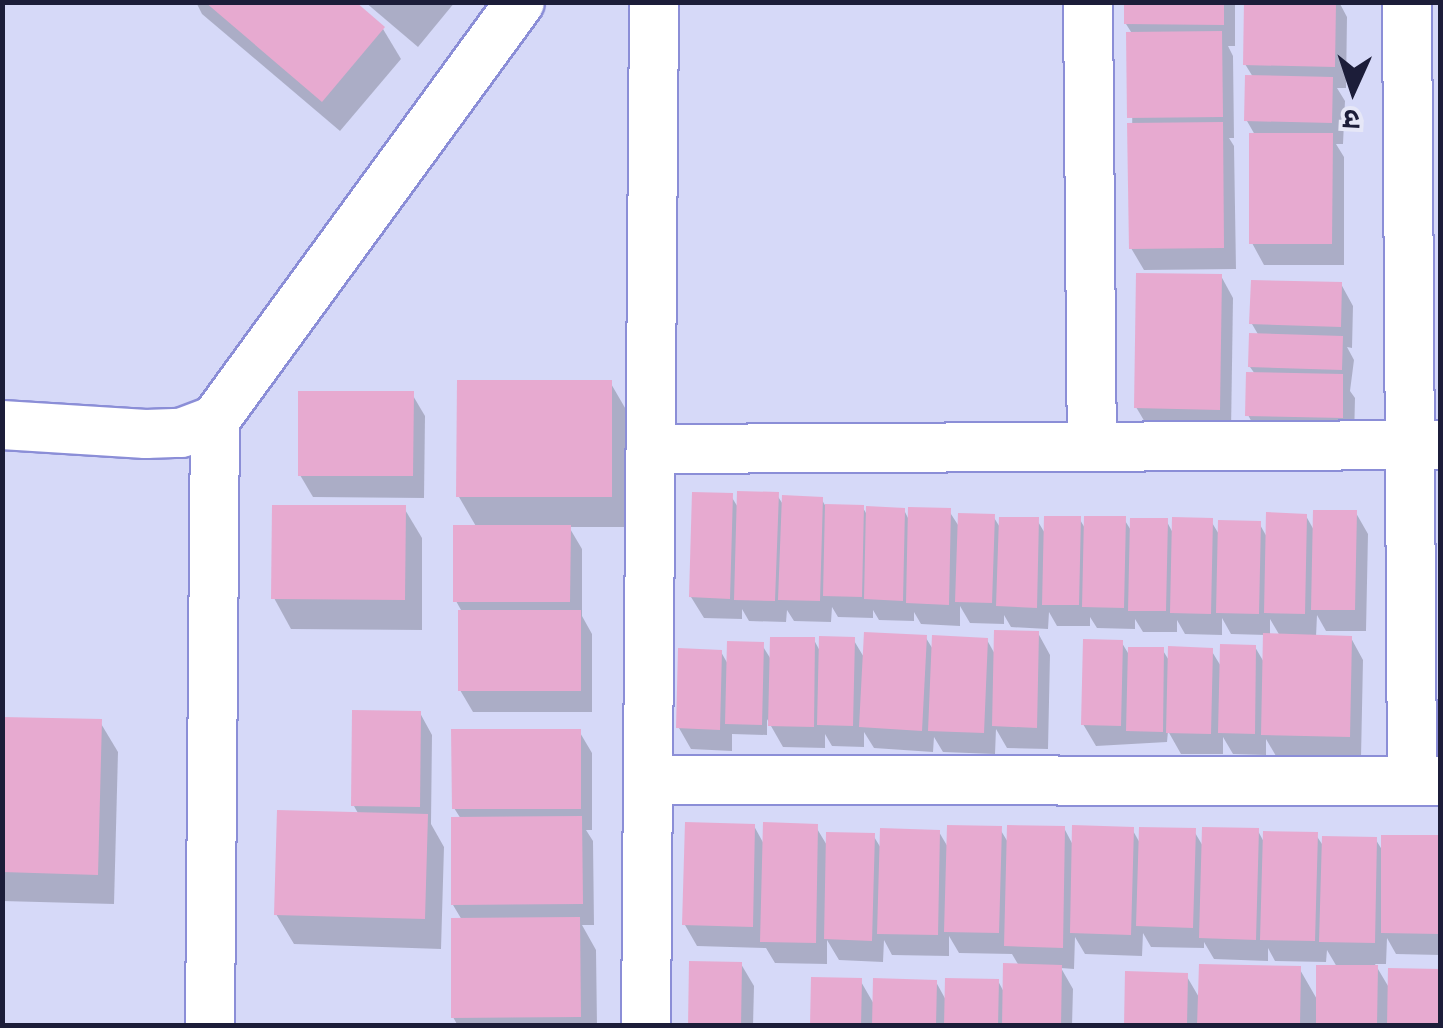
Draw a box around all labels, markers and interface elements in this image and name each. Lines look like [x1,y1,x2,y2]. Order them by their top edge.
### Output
north arrow [1303,40,1403,140]
text: उ [1342,102,1361,138]

